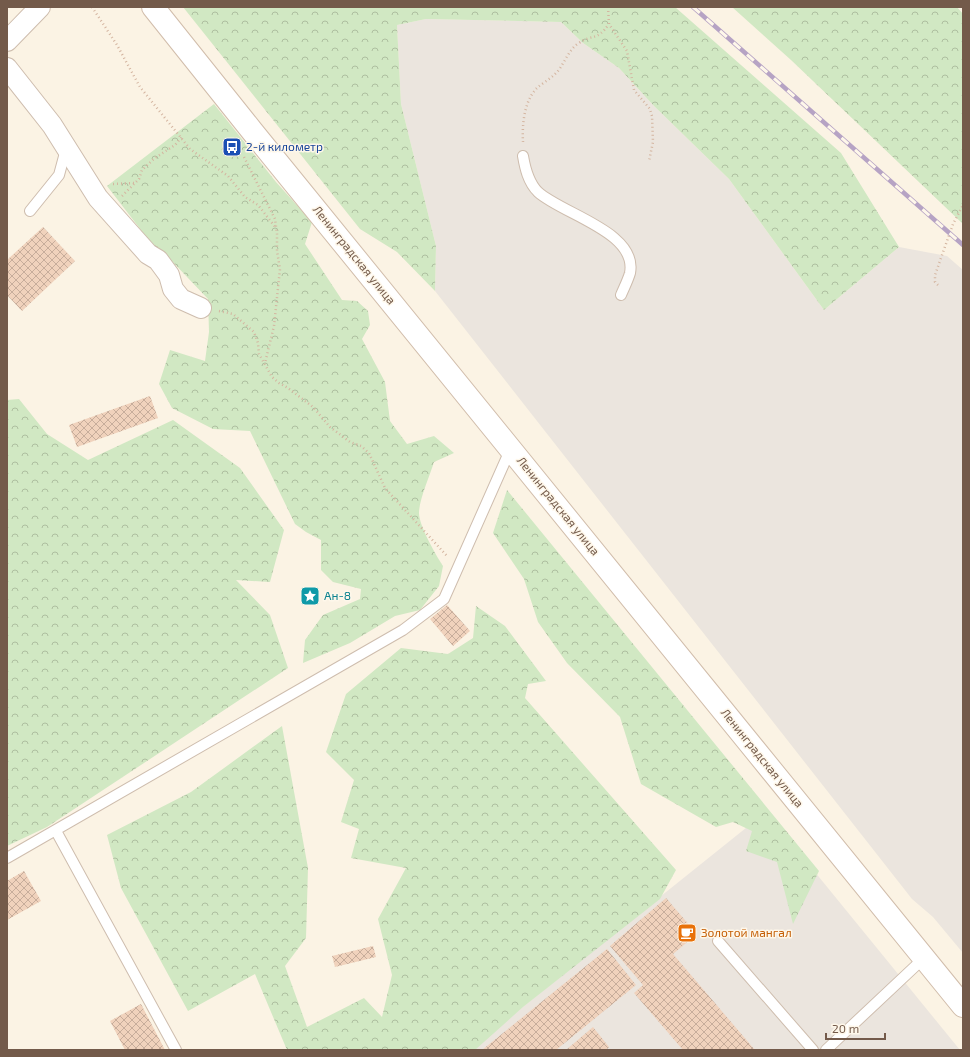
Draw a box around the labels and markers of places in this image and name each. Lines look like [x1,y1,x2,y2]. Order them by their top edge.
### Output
bus stop icon: 2-й километр [221,136,243,158]
place label: 2-й километр [246,139,323,153]
place icon: Ан-8 [299,585,321,607]
place label: Ан-8 [324,588,351,602]
cafe icon: Золотой мангал [676,922,698,944]
place label: Золотой мангал [701,925,792,939]

